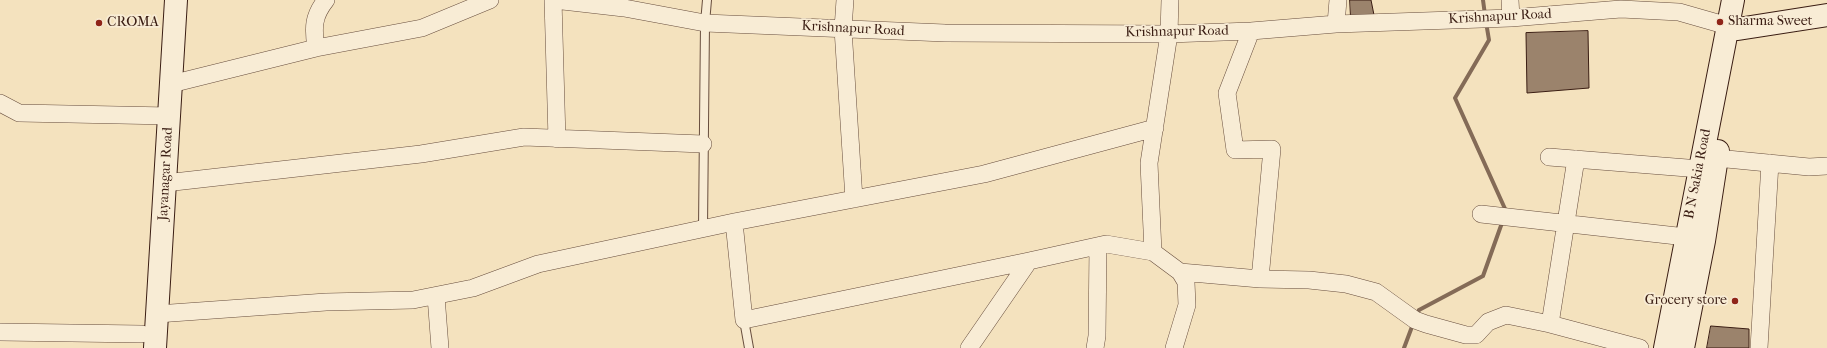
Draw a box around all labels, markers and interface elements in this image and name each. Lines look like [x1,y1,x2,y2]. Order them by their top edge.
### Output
street label: Krishnapur Road [1448,6,1552,28]
place label: Sharma Sweet [1728,14,1813,30]
place label: CROMA [107,15,159,31]
marker: Sharma Sweet [1715,17,1725,27]
marker: CROMA [94,18,104,28]
street label: Krishnapur Road [801,18,905,40]
street label: Krishnapur Road [1125,23,1229,41]
street label: Jayanagar Road [155,127,177,221]
street label: B N Sakia Road [1681,128,1715,220]
place label: Grocery store [1645,293,1727,309]
marker: Grocery store [1730,296,1740,306]

